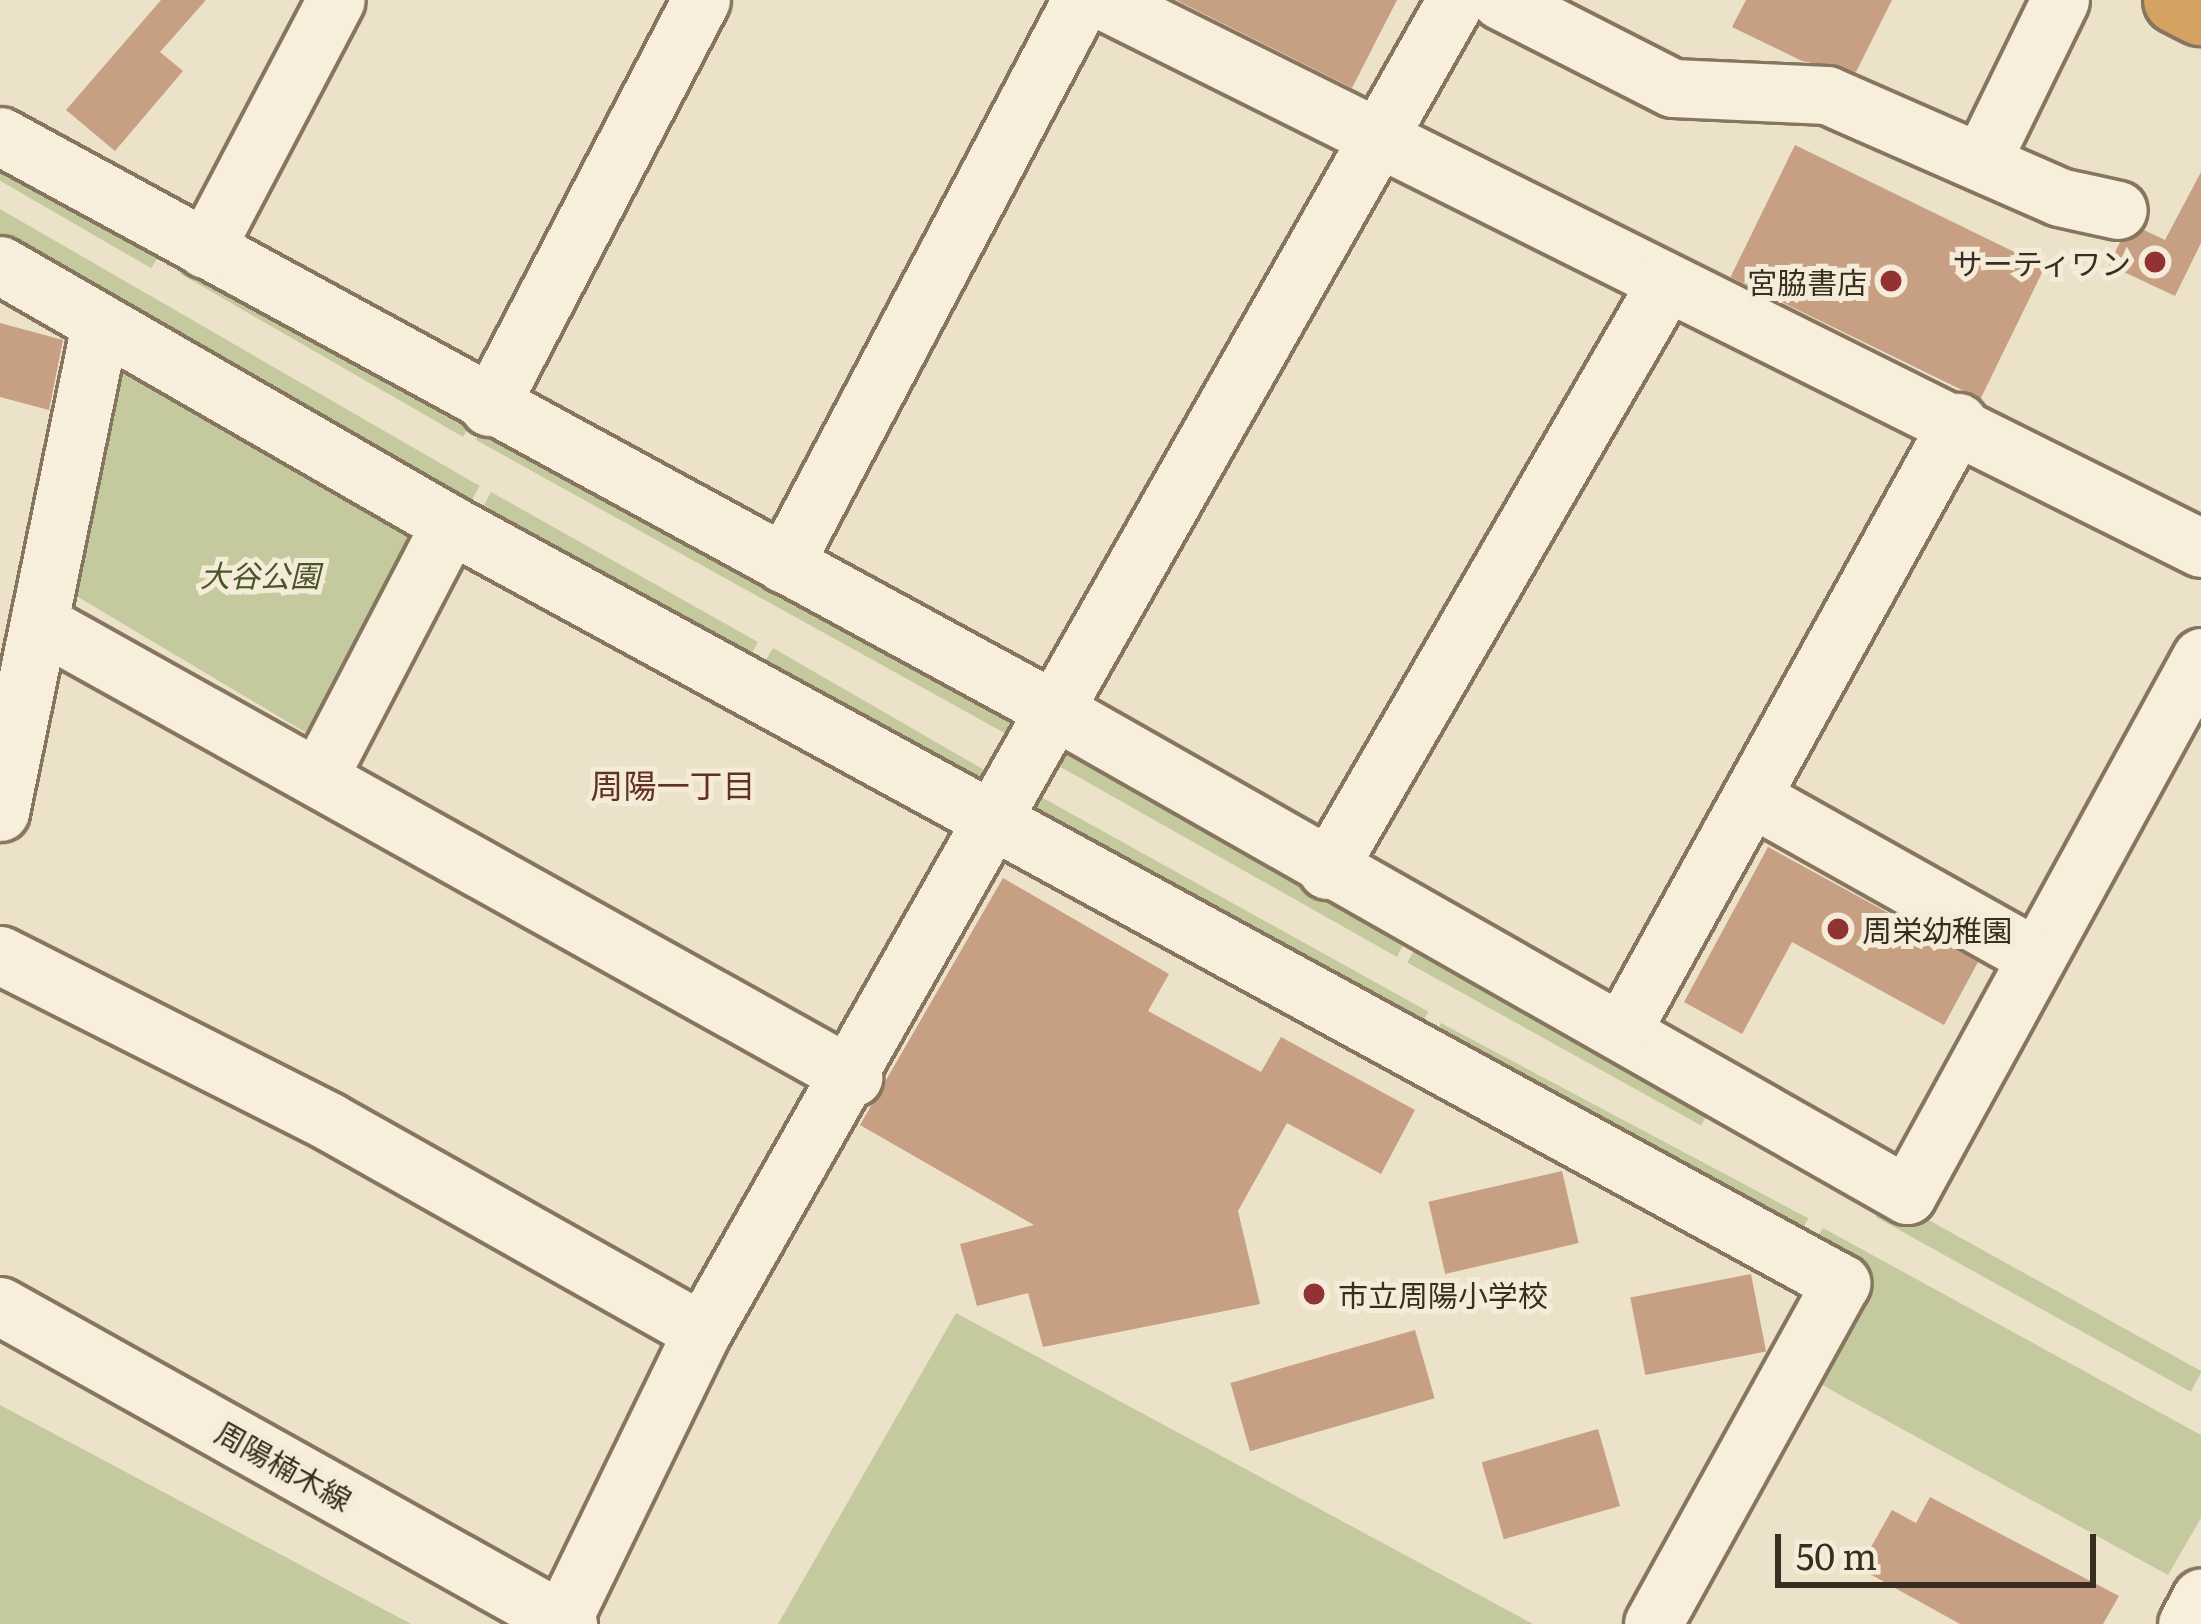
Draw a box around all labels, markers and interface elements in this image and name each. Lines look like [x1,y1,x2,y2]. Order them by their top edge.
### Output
place label: サーティワン [1951,244,2131,280]
marker: サーティワン [2142,249,2168,275]
place label: 宮脇書店 [1747,263,1867,299]
marker: 宮脇書店 [1878,268,1904,294]
park label: 大谷公園 [200,556,320,592]
district label: 周陽一丁目 [591,764,755,804]
place label: 周栄幼稚園 [1862,911,2012,947]
marker: 周栄幼稚園 [1825,916,1851,942]
place label: 市立周陽小学校 [1338,1276,1548,1312]
marker: 市立周陽小学校 [1301,1281,1327,1307]
street label: 周陽楠木線 [210,1413,358,1517]
scale bar [1781,1510,2102,1584]
text: 50 m [1796,1528,1877,1581]

